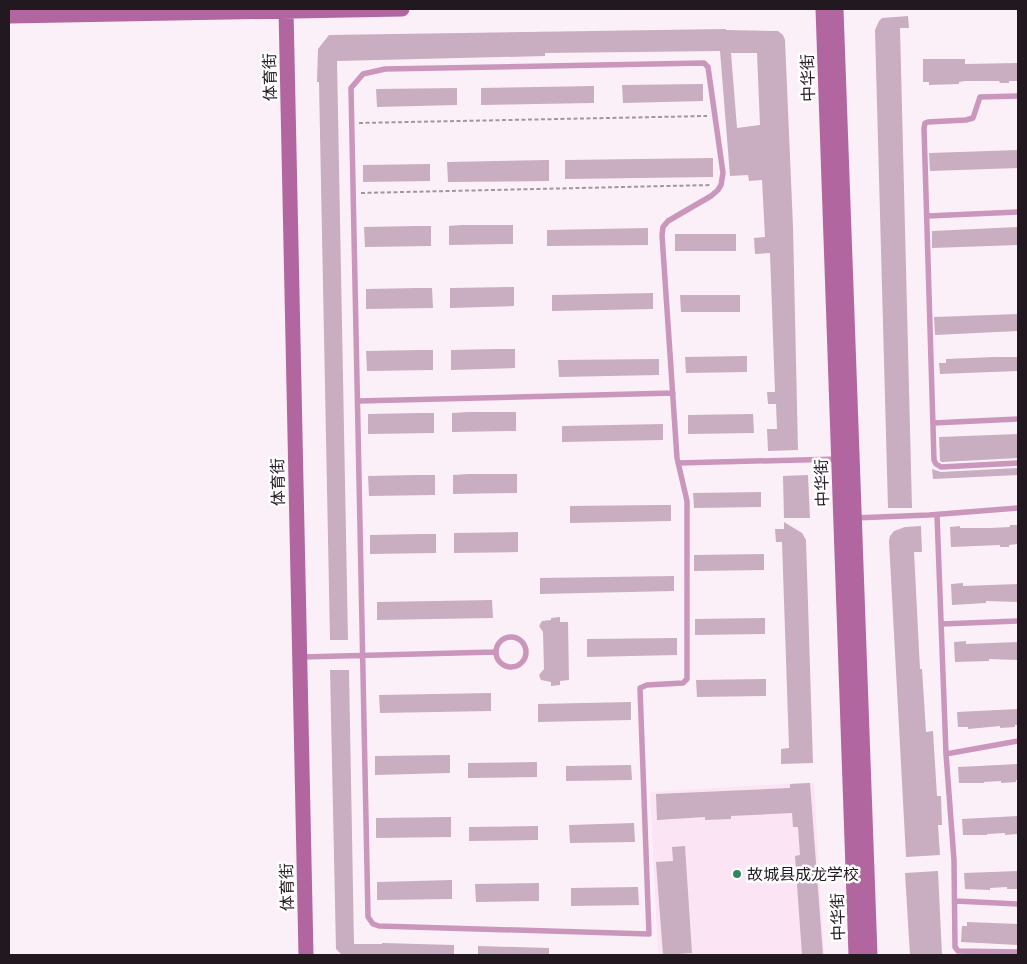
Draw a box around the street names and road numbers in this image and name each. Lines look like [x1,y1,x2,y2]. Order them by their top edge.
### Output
street label: 体育街 [260,53,280,101]
street label: 中华街 [798,54,818,102]
street label: 体育街 [268,458,288,506]
street label: 中华街 [812,459,832,507]
street label: 体育街 [277,863,297,911]
street label: 中华街 [828,893,848,941]

